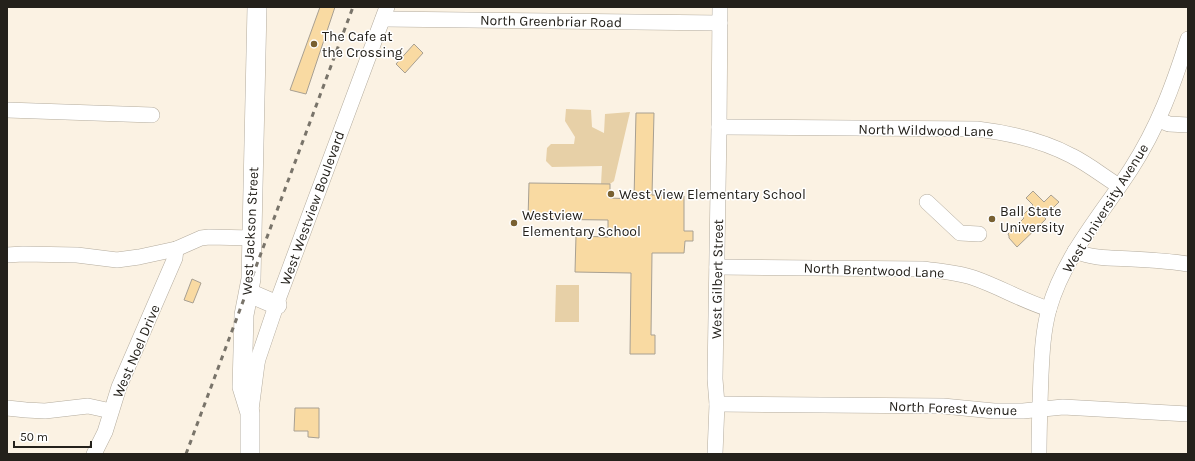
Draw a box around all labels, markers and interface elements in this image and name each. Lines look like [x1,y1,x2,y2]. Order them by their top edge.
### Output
street label: North Greenbriar Road [480,12,622,31]
place label: The Cafe at the Crossing [322,28,403,61]
marker: The Cafe at the Crossing [309,39,319,49]
street label: North Wildwood Lane [858,121,994,140]
street label: West Westview Boulevard [277,129,348,288]
street label: West University Avenue [1059,141,1152,276]
street label: West Jackson Street [239,166,262,296]
place label: West View Elementary School [619,186,806,203]
marker: West View Elementary School [606,189,616,199]
place label: Ball State University [1000,203,1065,236]
place label: Westview Elementary School [522,207,641,240]
marker: Ball State University [987,214,997,224]
marker: Westview Elementary School [509,218,519,228]
street label: West Gilbert Street [708,219,727,339]
street label: North Brentwood Lane [803,260,945,281]
street label: West Noel Drive [109,302,164,400]
street label: North Forest Avenue [889,398,1017,419]
scale bar [14,423,91,449]
text: 50 m [20,430,48,444]

